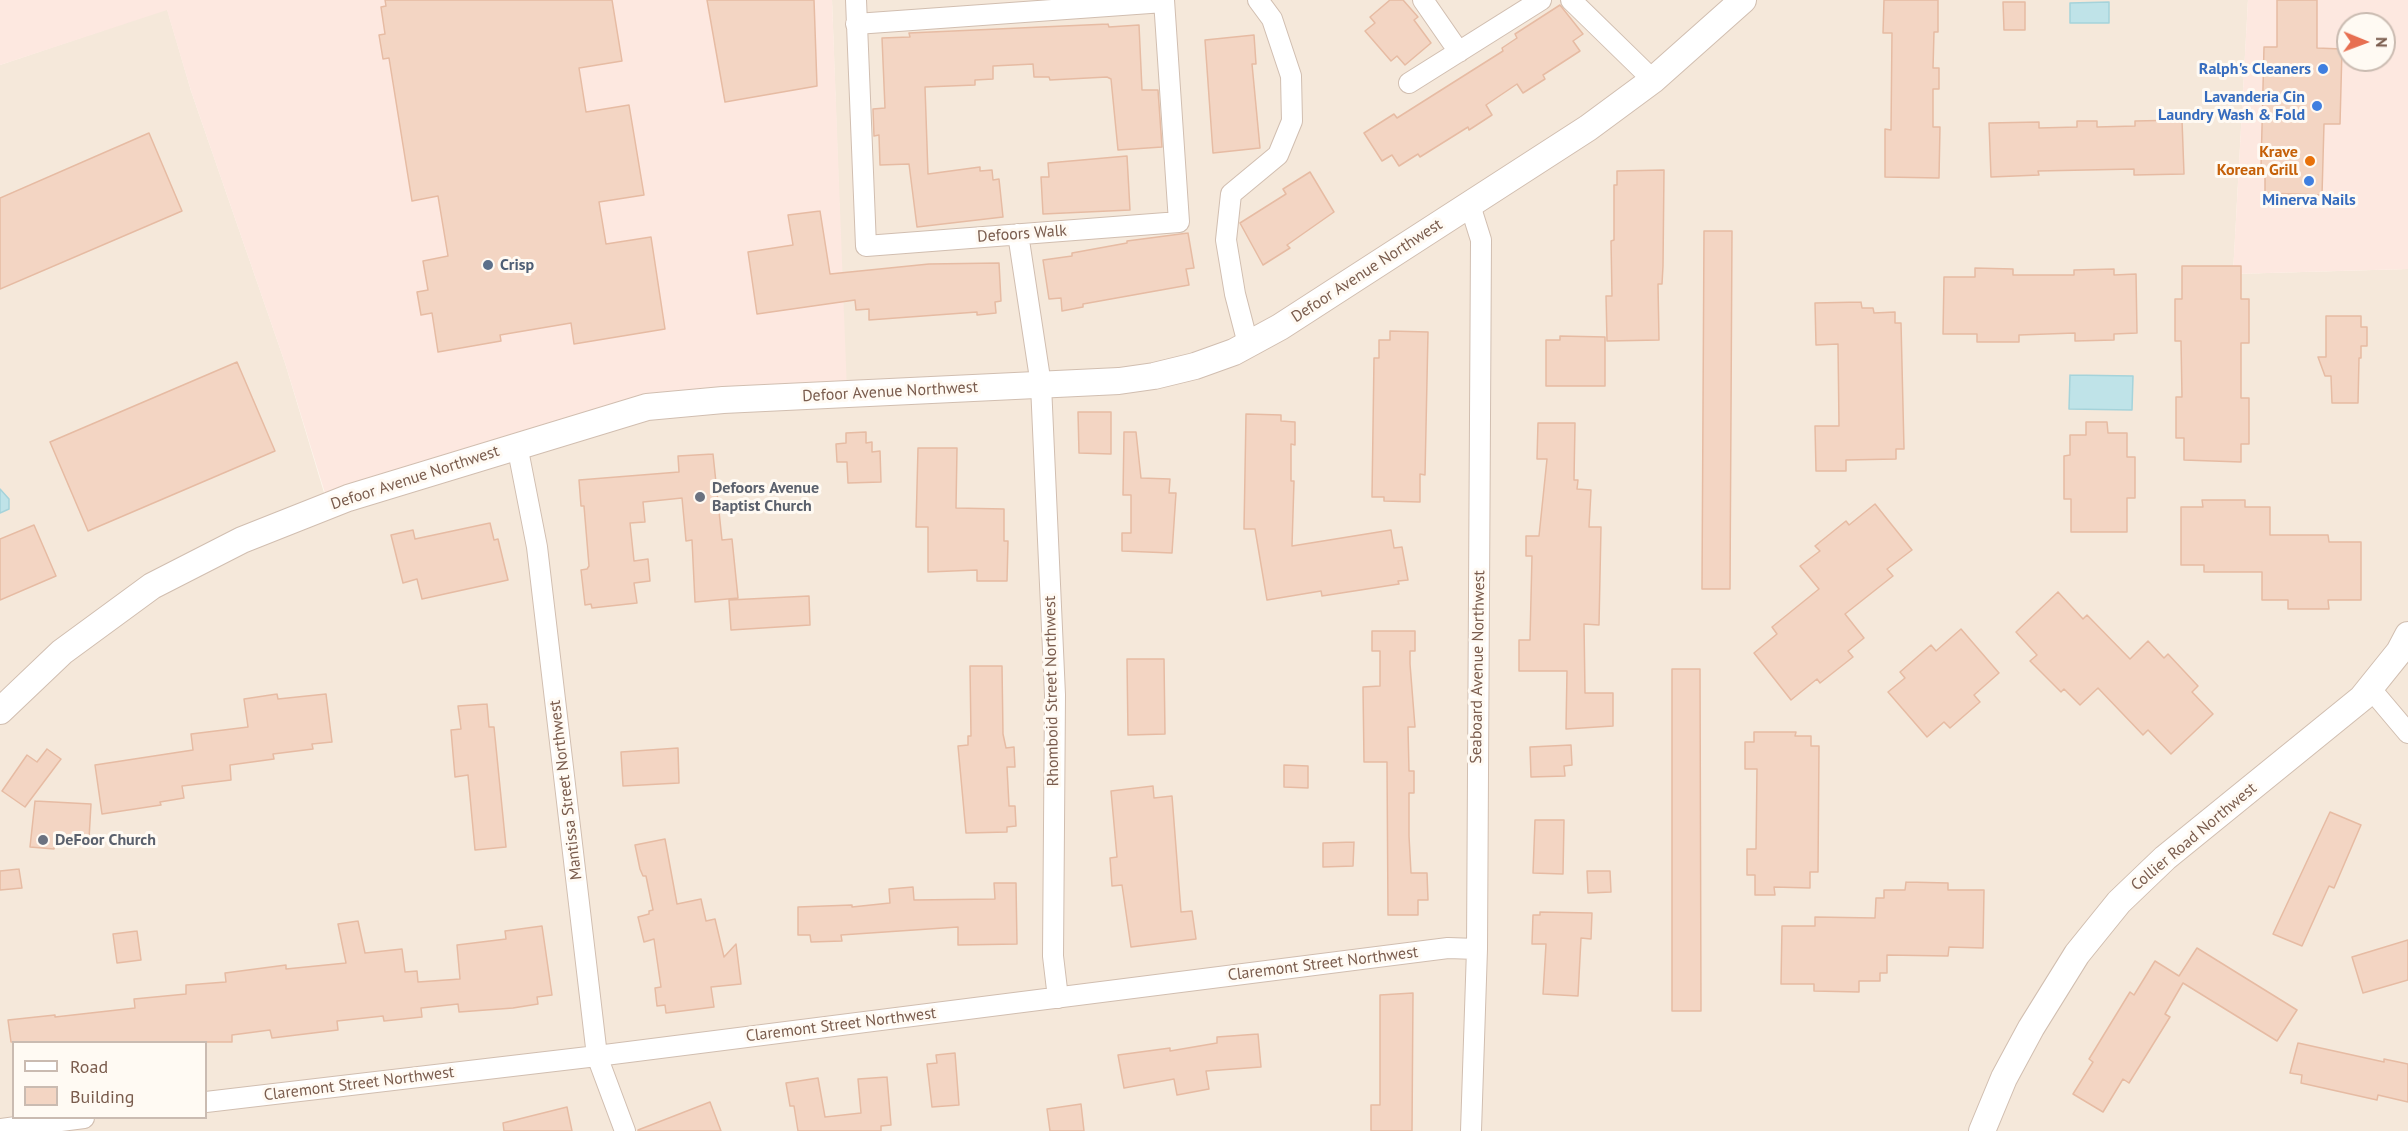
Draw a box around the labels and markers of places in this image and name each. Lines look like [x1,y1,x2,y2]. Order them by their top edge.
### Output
place label: Ralph's Cleaners [2199,59,2311,79]
marker: Ralph's Cleaners [2316,62,2330,76]
place label: Lavanderia Cin Laundry Wash & Fold [2158,87,2305,125]
marker: Lavanderia Cin Laundry Wash & Fold [2310,99,2324,113]
place label: Krave Korean Grill [2217,142,2298,180]
marker: Krave Korean Grill [2303,154,2317,168]
marker: Minerva Nails [2302,174,2316,188]
place label: Minerva Nails [2262,190,2356,210]
place label: Crisp [500,255,534,275]
marker: Crisp [481,258,495,272]
place label: Defoors Avenue Baptist Church [712,478,819,516]
marker: Defoors Avenue Baptist Church [693,490,707,504]
place label: DeFoor Church [55,830,156,850]
marker: DeFoor Church [36,833,50,847]

